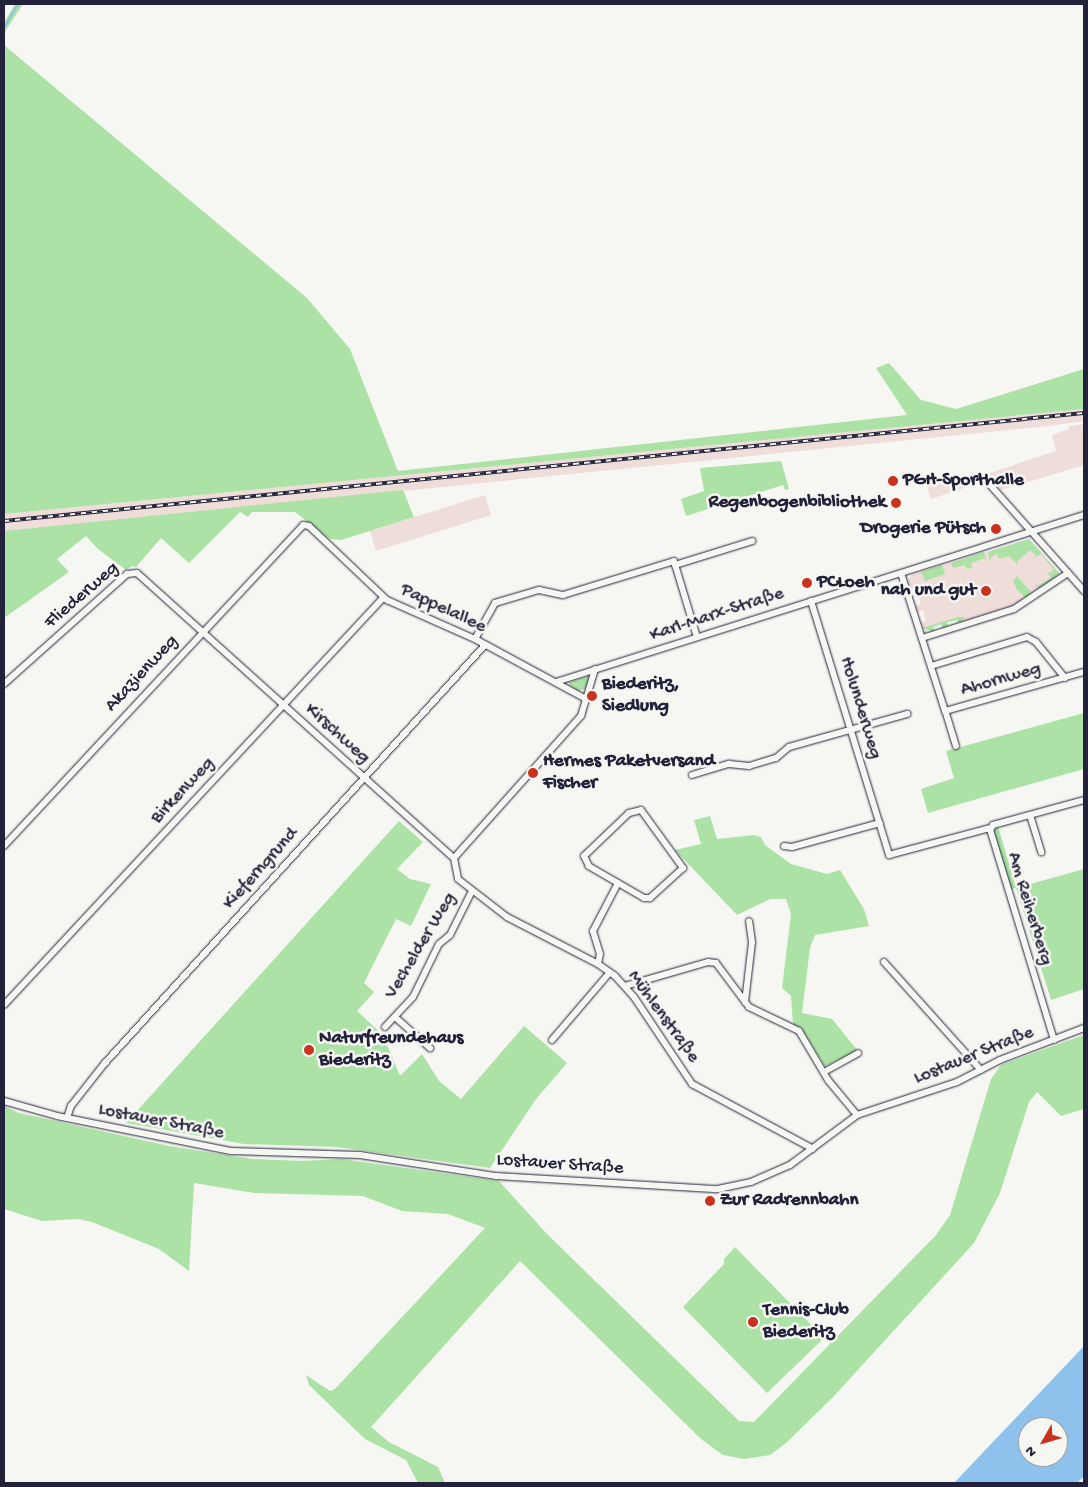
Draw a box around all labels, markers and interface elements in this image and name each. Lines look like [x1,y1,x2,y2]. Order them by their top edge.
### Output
place label: PGH-Sporthalle [903,470,1024,492]
marker: PGH-Sporthalle [887,475,899,487]
place label: Regenbogenbibliothek [708,492,886,514]
marker: Regenbogenbibliothek [890,497,902,509]
place label: Drogerie Pütsch [860,518,986,540]
marker: Drogerie Pütsch [990,523,1002,535]
street label: Fliederweg [40,558,124,634]
place label: PCLoeh [817,572,875,594]
marker: PCLoeh [801,577,813,589]
street label: Pappelallee [396,579,490,639]
place label: nah und gut [881,580,976,602]
street label: Karl-Marx-Straße [647,583,787,647]
marker: nah und gut [980,585,992,597]
street label: Akazienweg [101,631,183,717]
street label: Holunderweg [834,654,886,762]
street label: Ahornweg [958,658,1044,702]
place label: Biederitz, Siedlung [602,674,680,718]
marker: Biederitz, Siedlung [586,690,598,702]
street label: Kirschweg [300,699,374,769]
place label: Hermes Paketversand Fischer [543,751,715,795]
street label: Birkenweg [146,753,220,829]
marker: Hermes Paketversand Fischer [527,767,539,779]
street label: Kieferngrund [218,823,304,915]
street label: Am Reiherberg [1001,850,1057,968]
street label: Vechelder Weg [380,889,462,1003]
street label: Mühlenstraße [622,966,704,1068]
street label: Lostauer Straße [911,1022,1037,1090]
place label: Naturfreundehaus Biederitz [319,1028,463,1072]
marker: Naturfreundehaus Biederitz [303,1044,315,1056]
street label: Lostauer Straße [96,1099,226,1145]
street label: Lostauer Straße [496,1149,624,1181]
place label: Zur Radrennbahn [720,1190,858,1212]
marker: Zur Radrennbahn [704,1195,716,1207]
place label: Tennis-Club Biederitz [763,1300,849,1344]
marker: Tennis-Club Biederitz [747,1316,759,1328]
north arrow [1018,1417,1068,1467]
text: N [1022,1442,1041,1460]

